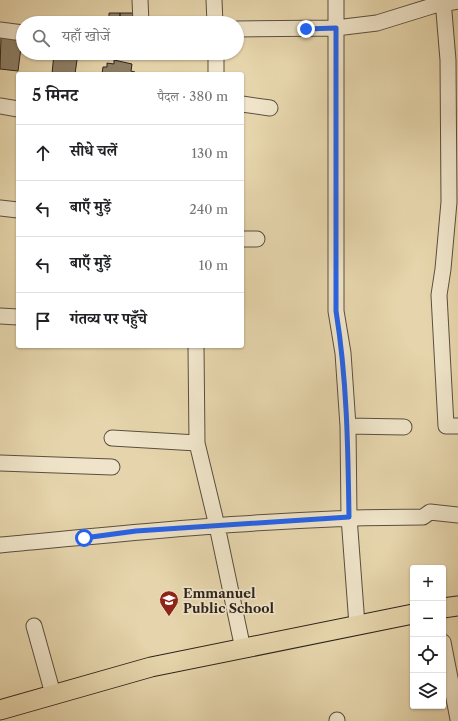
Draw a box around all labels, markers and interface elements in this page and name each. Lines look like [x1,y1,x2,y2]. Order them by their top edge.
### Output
search box [16,16,244,60]
route end [297,20,315,38]
text: यहाँ खोजें [62,26,110,45]
icon: search [30,27,52,49]
text: 5 मिनट [32,85,78,105]
text: पैदल · 380 m [157,88,228,104]
text: सीधे चलें [70,141,117,160]
icon: ahead [32,142,54,164]
text: 130 m [192,145,228,161]
text: बाएँ मुड़ें [70,197,111,216]
icon: left [32,198,54,220]
text: 240 m [189,201,228,217]
text: बाएँ मुड़ें [70,253,111,272]
icon: left [32,254,54,276]
text: 10 m [199,257,228,273]
text: गंतव्य पर पहुँचे [70,309,147,328]
icon: arrive [32,310,54,332]
route start [75,529,93,547]
map controls [410,565,446,709]
button: + [410,565,446,601]
place label: Emmanuel Public School [183,585,275,616]
school or university icon: Emmanuel Public School [158,589,180,617]
button: − [410,601,446,637]
button: locate [410,637,446,673]
button: layers [410,673,446,709]

